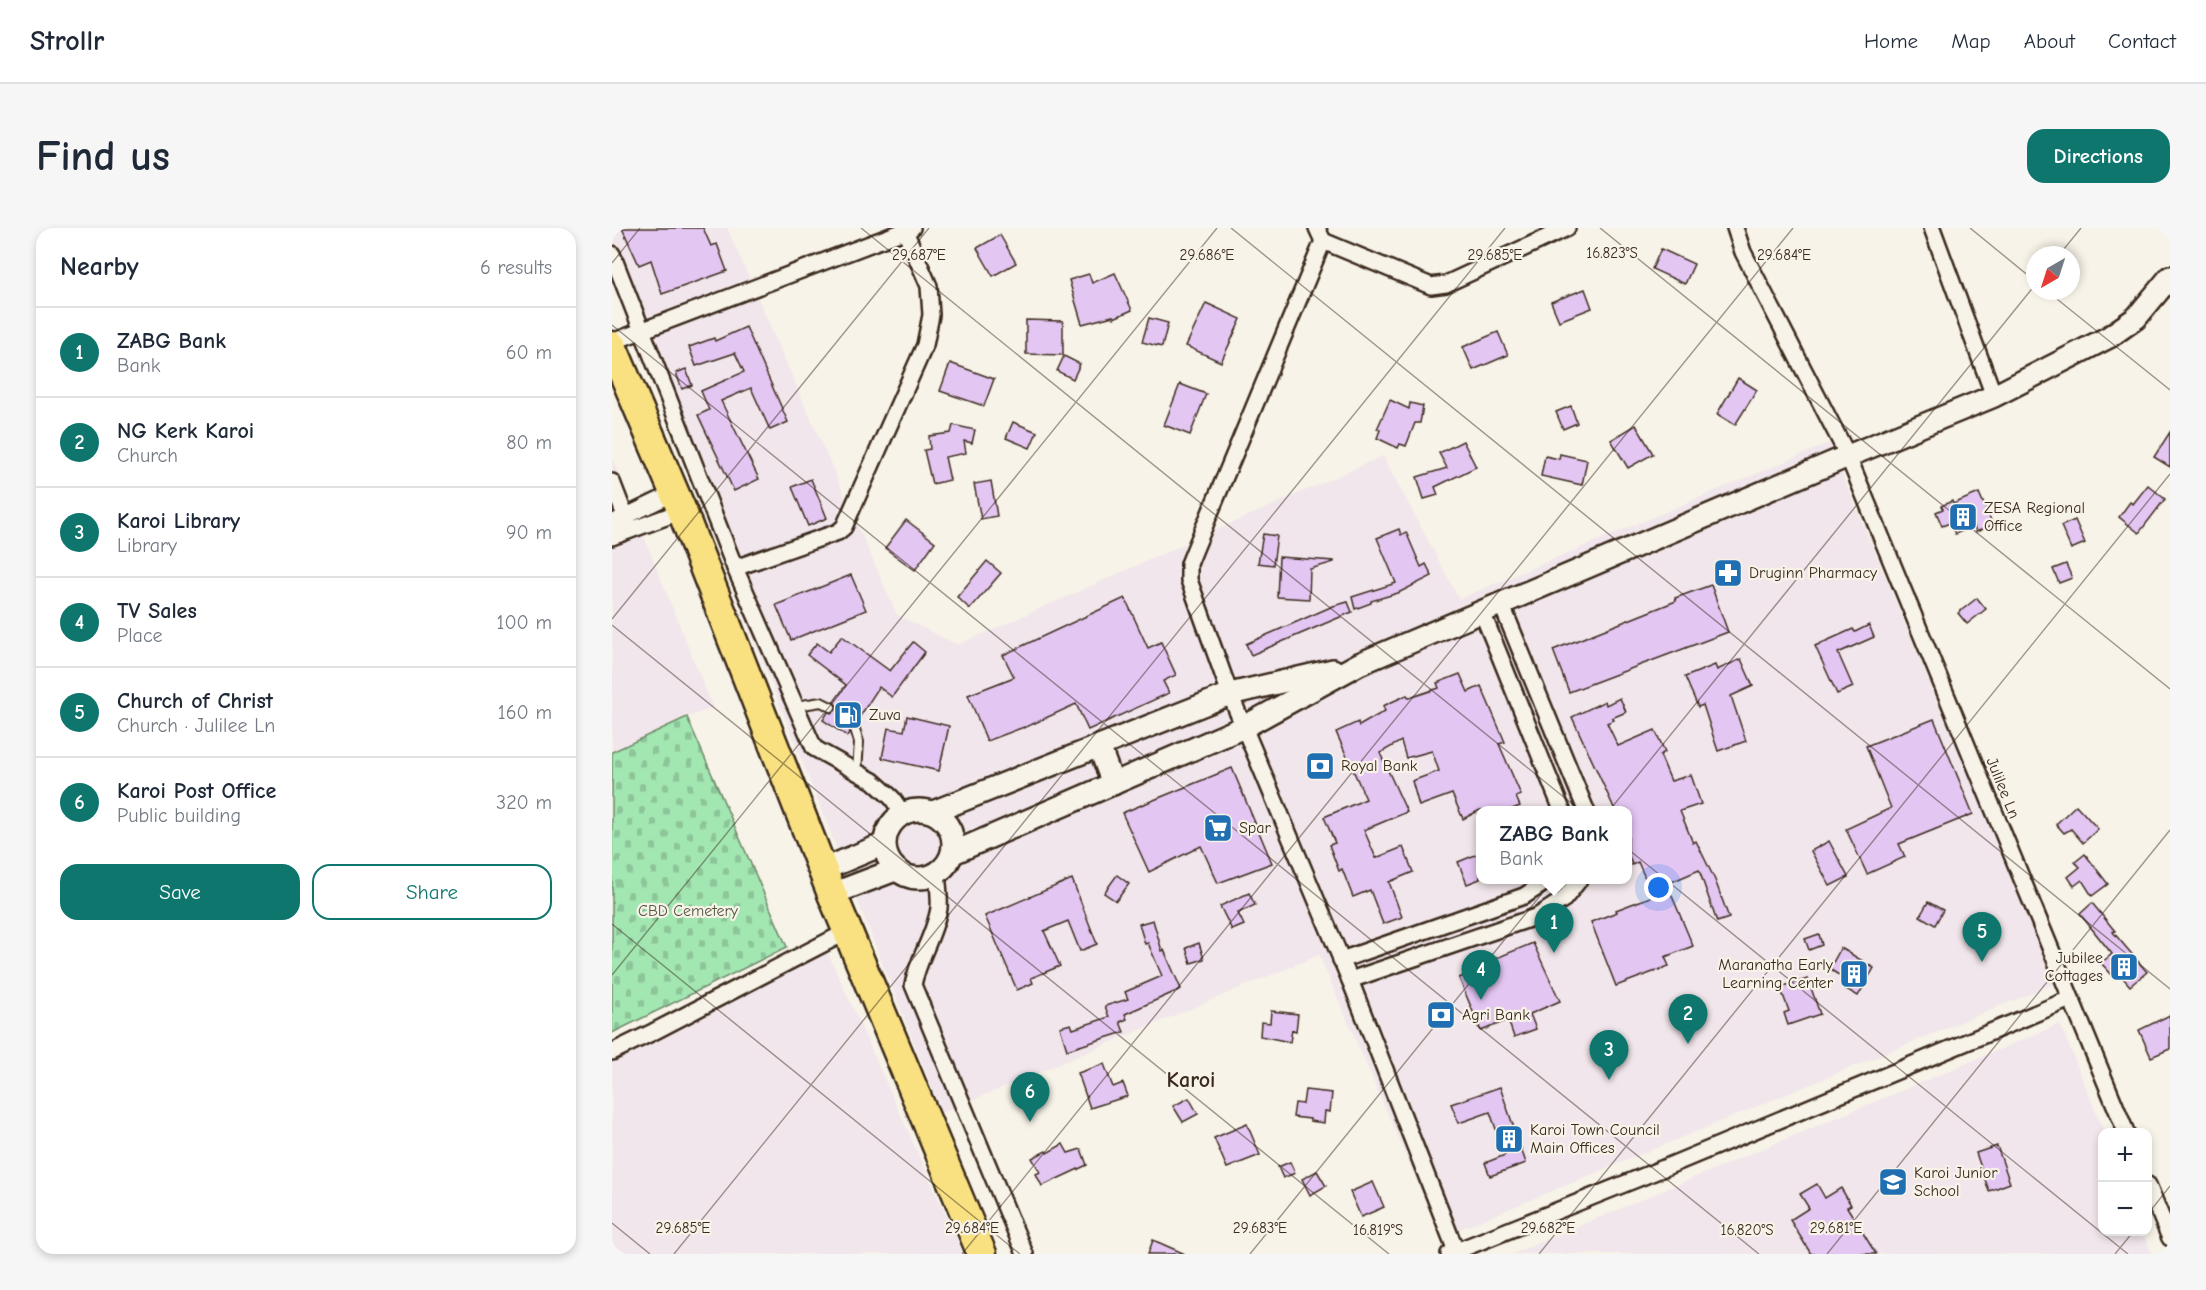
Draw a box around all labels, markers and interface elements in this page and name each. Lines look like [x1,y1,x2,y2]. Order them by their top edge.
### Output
text: Strollr [30,25,104,57]
text: Home [1864,29,1918,53]
text: Map [1951,29,1991,53]
text: About [2024,29,2075,53]
text: Contact [2108,29,2176,53]
button: Directions [2027,129,2170,183]
text: Find us [36,132,170,181]
text: 16.823°S [1586,244,1638,262]
text: 29.687°E [892,246,946,264]
text: 29.686°E [1180,246,1234,264]
text: 29.685°E [1468,246,1522,264]
text: 29.684°E [1757,246,1811,264]
north arrow [2026,246,2080,300]
text: Nearby [60,252,139,282]
text: 6 results [480,256,552,279]
text: ZABG Bank [117,328,226,354]
text: 1 [76,341,83,364]
text: 60 m [506,341,552,364]
text: Bank [117,354,160,377]
text: NG Kerk Karoi [117,418,254,444]
text: 2 [75,431,84,454]
text: 80 m [506,431,552,454]
text: Church [117,444,178,467]
place label: ZESA Regional Office [1984,499,2085,535]
building icon: ZESA Regional Office [1947,501,1979,533]
text: Karoi Library [117,508,240,534]
text: 3 [75,521,84,544]
text: 90 m [506,521,552,544]
text: Library [117,534,177,557]
pharmacy icon: Druginn Pharmacy [1712,557,1744,589]
place label: Druginn Pharmacy [1749,564,1878,582]
text: TV Sales [117,598,197,624]
text: 4 [75,611,84,634]
text: 100 m [497,611,552,634]
text: Place [117,624,163,647]
text: Church of Christ [117,688,273,714]
fuel station icon: Zuva [832,699,864,731]
text: 5 [74,701,85,724]
text: 160 m [498,701,552,724]
place label: Zuva [869,706,901,724]
text: Church · Julilee Ln [117,714,275,737]
bank icon: Royal Bank [1304,750,1336,782]
street label: Julilee Ln [1983,755,2023,821]
place label: Royal Bank [1341,757,1418,775]
text: Karoi Post Office [117,778,276,804]
text: 6 [74,791,85,814]
text: 320 m [496,791,552,814]
text: Public building [117,804,241,827]
popup [1476,806,1632,884]
supermarket icon: Spar [1202,812,1234,844]
place label: Spar [1239,819,1272,837]
text: ZABG Bank [1500,821,1608,847]
text: Bank [1500,847,1543,870]
button: Save [60,864,300,920]
button: Share [312,864,552,920]
your location [1644,873,1673,902]
park label: CBD Cemetery [638,902,739,920]
pin: 1 [1534,904,1574,953]
pin: 5 [1962,912,2002,962]
place label: Jubilee Cottages [2045,949,2103,985]
pin: 4 [1462,950,1500,1000]
building icon: Jubilee Cottages [2108,951,2140,983]
place label: Maranatha Early Learning Center [1718,956,1834,992]
building icon: Maranatha Early Learning Center [1838,958,1870,990]
pin: 2 [1668,994,1708,1044]
bank icon: Agri Bank [1425,999,1457,1031]
place label: Agri Bank [1462,1006,1530,1024]
pin: 3 [1590,1030,1628,1080]
district label: Karoi [1167,1067,1215,1093]
pin: 6 [1010,1072,1050,1122]
place label: Karoi Town Council Main Offices [1530,1121,1660,1157]
building icon: Karoi Town Council Main Offices [1493,1123,1525,1155]
map controls [2098,1128,2152,1236]
button: + [2098,1128,2152,1182]
place label: Karoi Junior School [1914,1164,1998,1200]
school or university icon: Karoi Junior School [1877,1166,1909,1198]
button: − [2098,1182,2152,1236]
text: 29.685°E [656,1219,710,1237]
text: 29.684°E [945,1219,999,1237]
text: 29.683°E [1233,1219,1287,1237]
text: 29.682°E [1521,1219,1575,1237]
text: 29.681°E [1810,1219,1862,1237]
text: 16.819°S [1353,1221,1403,1239]
text: 16.820°S [1720,1221,1774,1239]

